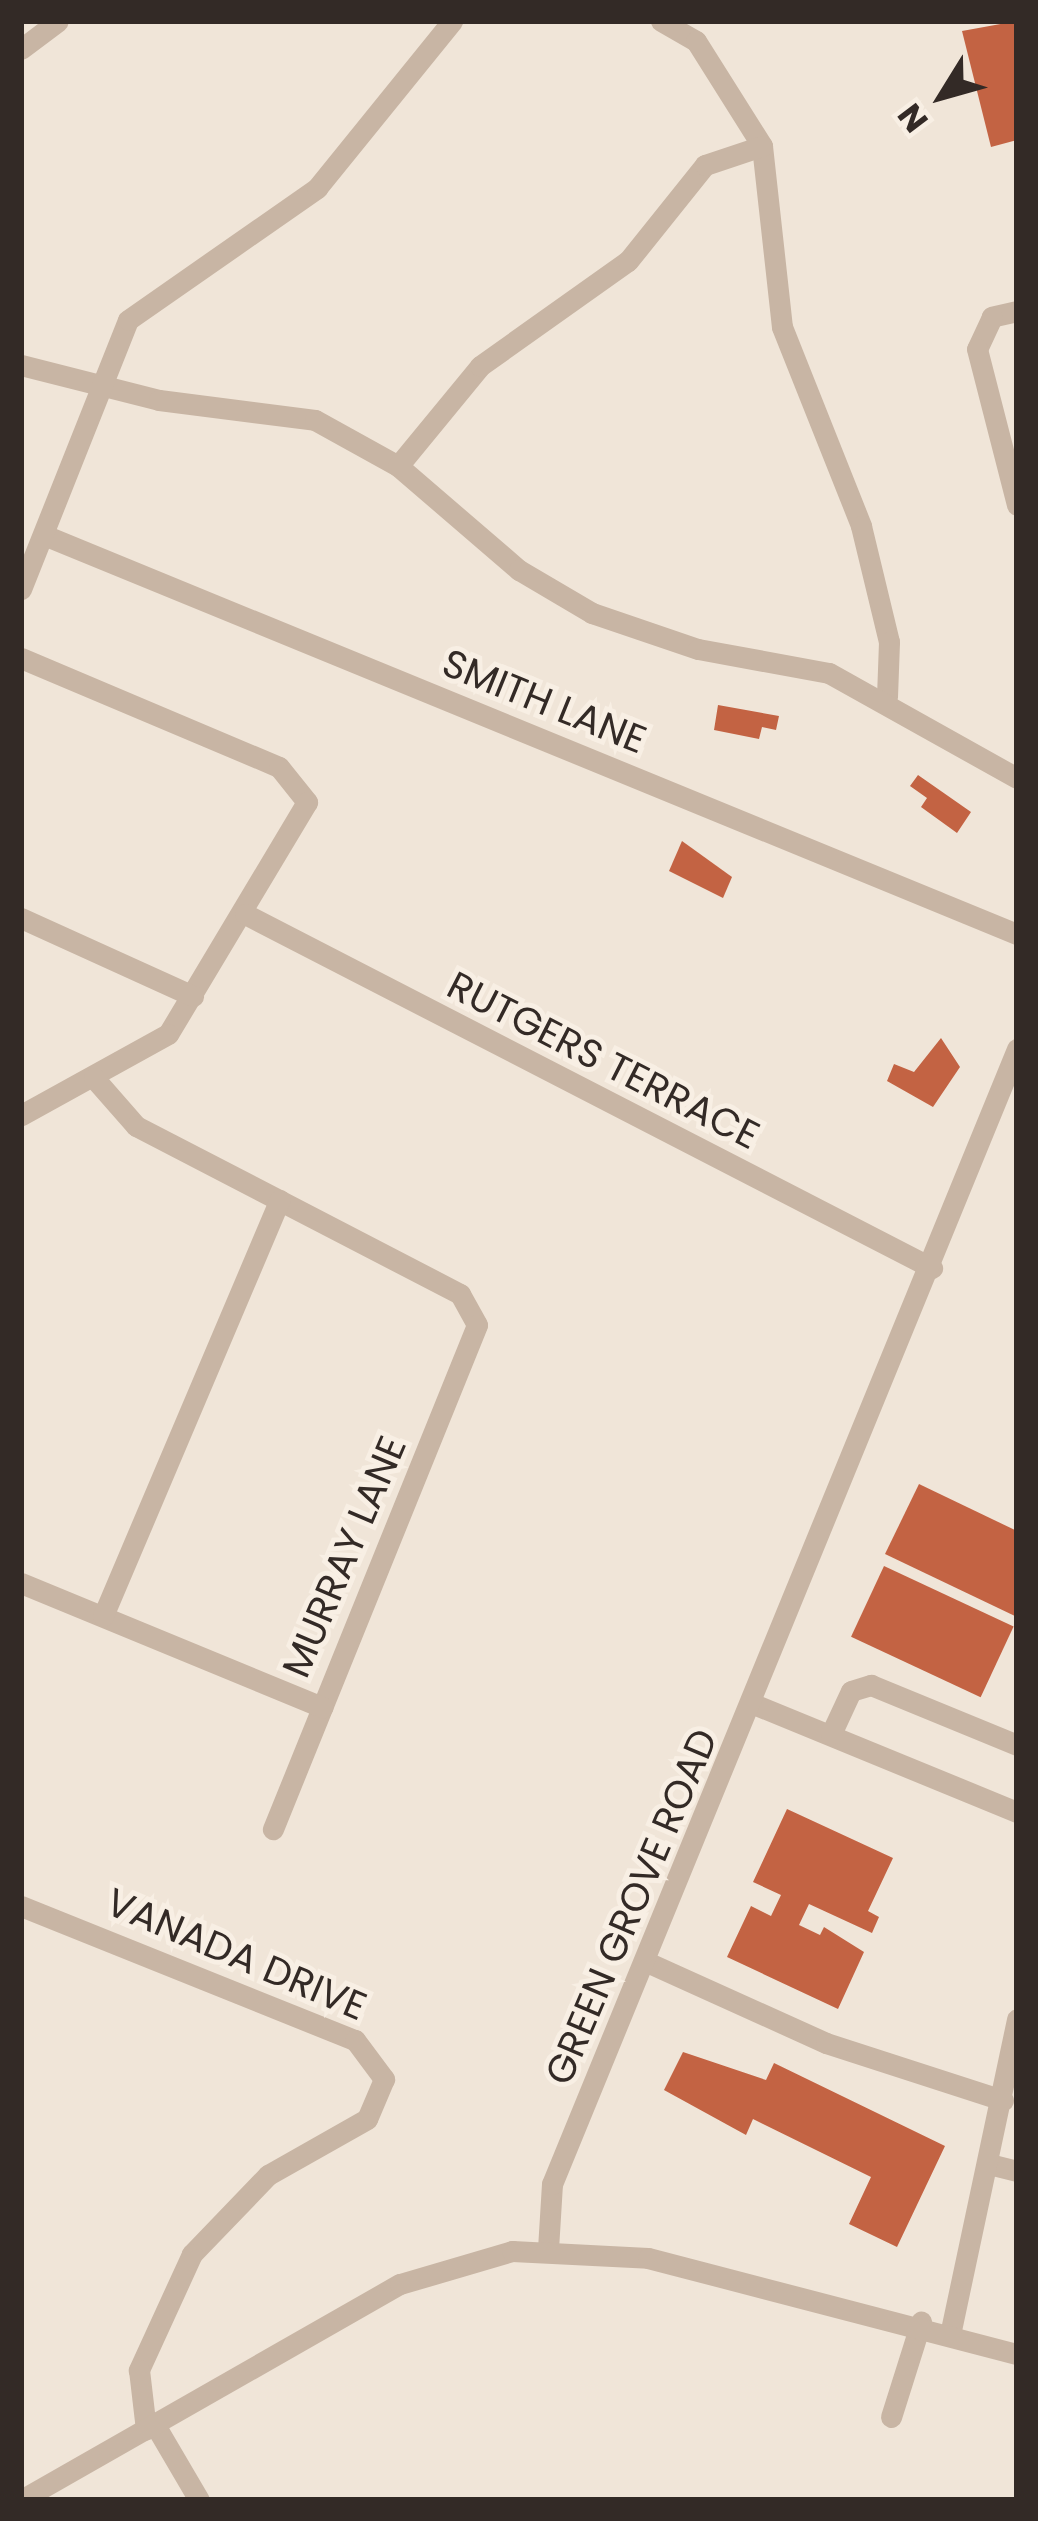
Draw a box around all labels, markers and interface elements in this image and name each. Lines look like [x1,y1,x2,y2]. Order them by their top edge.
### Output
north arrow [882,36,1002,156]
text: N [887,94,939,142]
street label: SMITH LANE [436,640,652,764]
street label: RUTGERS TERRACE [439,962,767,1160]
street label: MURRAY LANE [273,1429,417,1685]
street label: GREEN GROVE ROAD [536,1722,728,2092]
street label: VANADA DRIVE [99,1879,373,2031]

